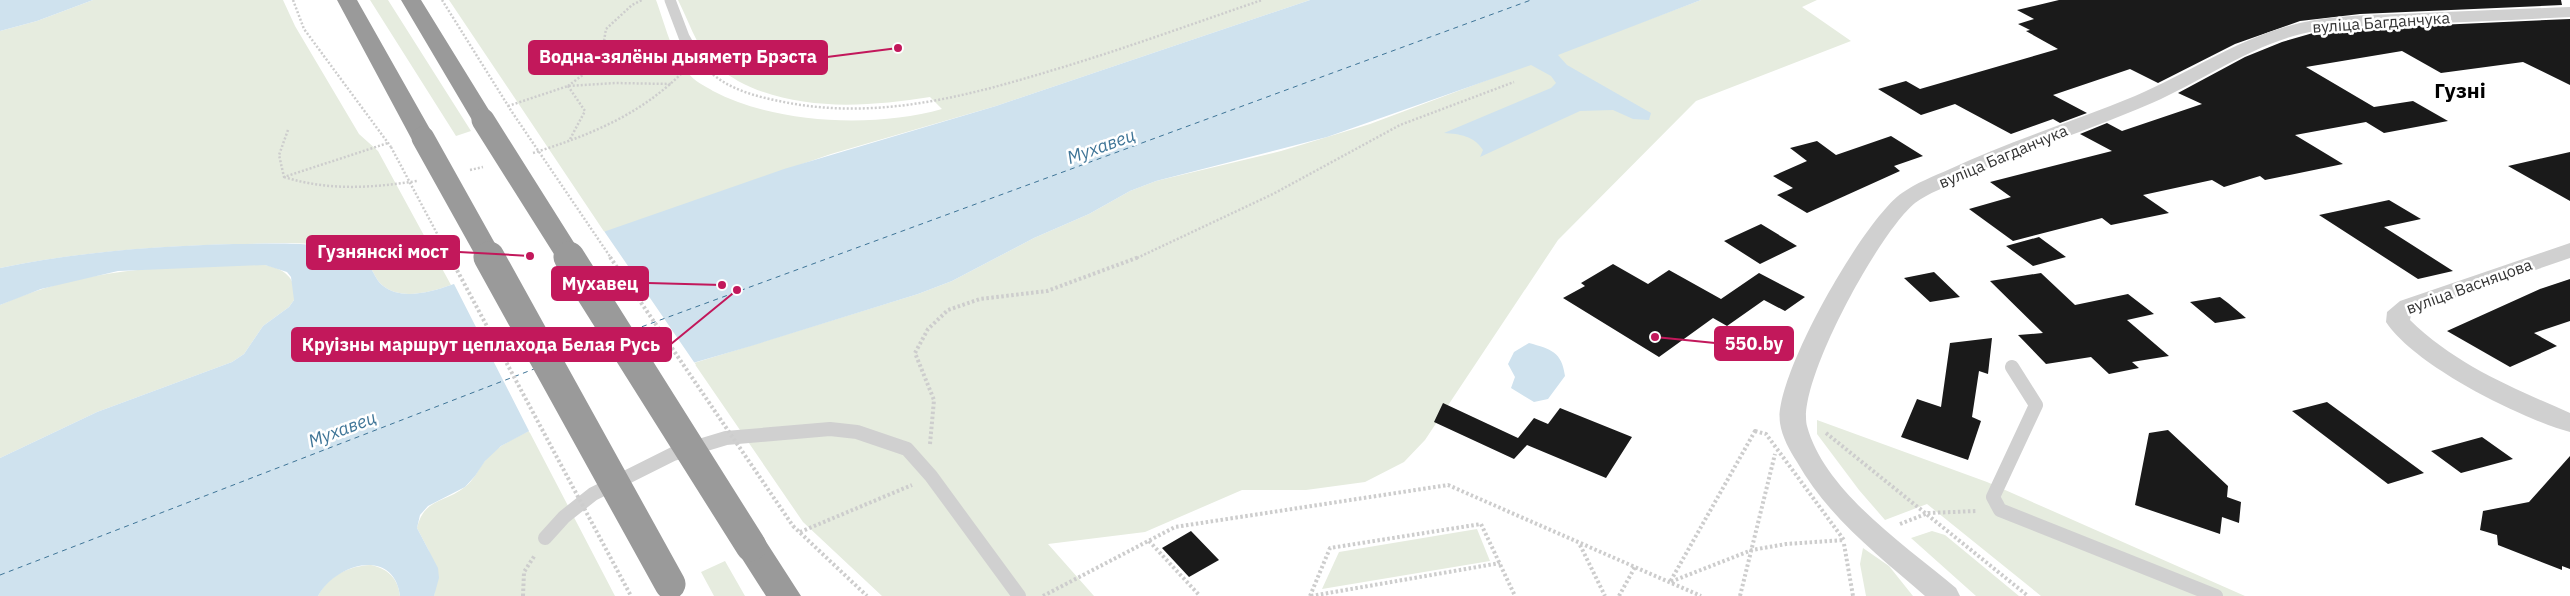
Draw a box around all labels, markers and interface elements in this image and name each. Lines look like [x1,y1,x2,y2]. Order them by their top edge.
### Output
street label: вуліца Багданчука [2312,7,2451,37]
callout: Водна-зялёны дыяметр Брэста [529,41,827,74]
text: Водна-зялёны дыяметр Брэста [539,45,817,68]
district label: Гузні [2434,76,2486,104]
street label: вуліца Багданчука [1936,120,2071,192]
water label: Мухавец [1064,123,1138,169]
callout: Гузнянскі мост [307,236,459,269]
text: Гузнянскі мост [317,240,449,263]
street label: вуліца Васняцова [2403,254,2535,318]
callout: Мухавец [552,267,648,300]
text: Мухавец [562,272,639,295]
callout: 550.by [1715,327,1793,360]
callout: Круізны маршрут цеплахода Белая Русь [292,328,671,361]
text: 550.by [1725,332,1784,355]
text: Круізны маршрут цеплахода Белая Русь [302,333,660,356]
water label: Мухавец [305,406,379,452]

